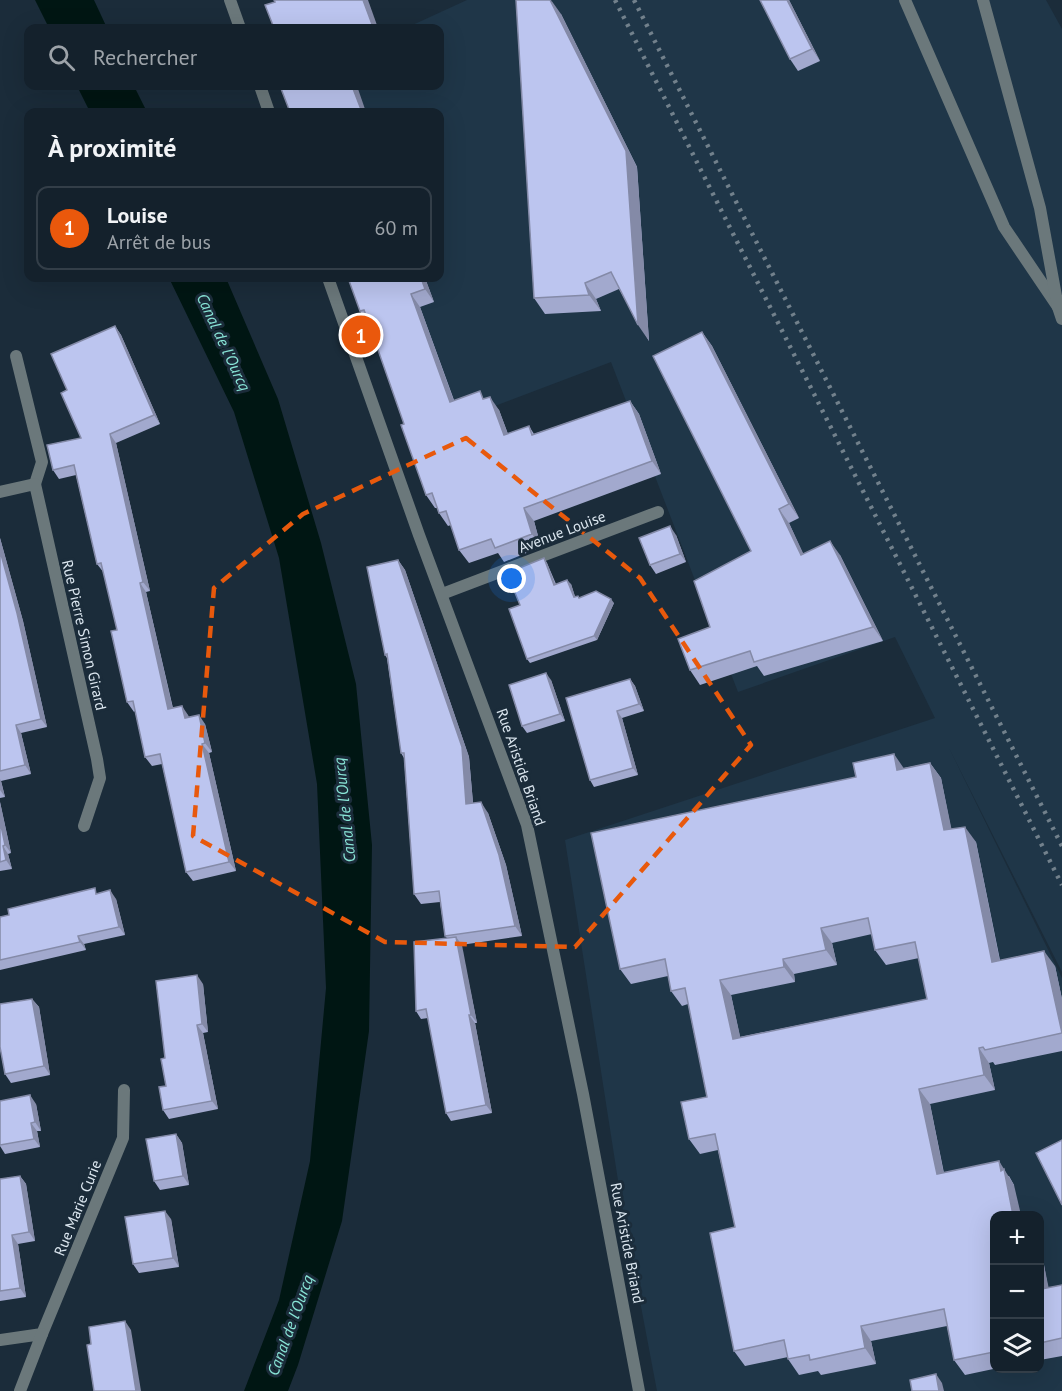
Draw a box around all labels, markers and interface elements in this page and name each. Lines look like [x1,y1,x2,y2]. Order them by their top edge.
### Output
search box [24,24,444,90]
icon: search [45,41,78,74]
text: Rechercher [93,43,197,71]
text: À proximité [48,131,176,164]
text: Louise [107,201,168,229]
text: 1 [64,215,75,241]
text: 60 m [375,215,418,241]
text: Arrêt de bus [107,229,211,255]
water label: Canal de l'Ourcq [193,290,255,394]
pin: 1 [342,312,380,358]
street label: Avenue Louise [516,506,608,557]
street label: Rue Pierre Simon Girard [58,558,111,712]
your location [497,564,526,593]
street label: Rue Aristide Briand [493,706,550,828]
water label: Canal de l'Ourcq [329,756,359,864]
street label: Rue Marie Curie [50,1157,105,1259]
street label: Rue Aristide Briand [606,1181,649,1305]
map controls [990,1211,1044,1373]
button: + [990,1211,1044,1265]
button: − [990,1265,1044,1319]
water label: Canal de l'Ourcq [263,1272,317,1378]
button: layers [990,1319,1044,1373]

